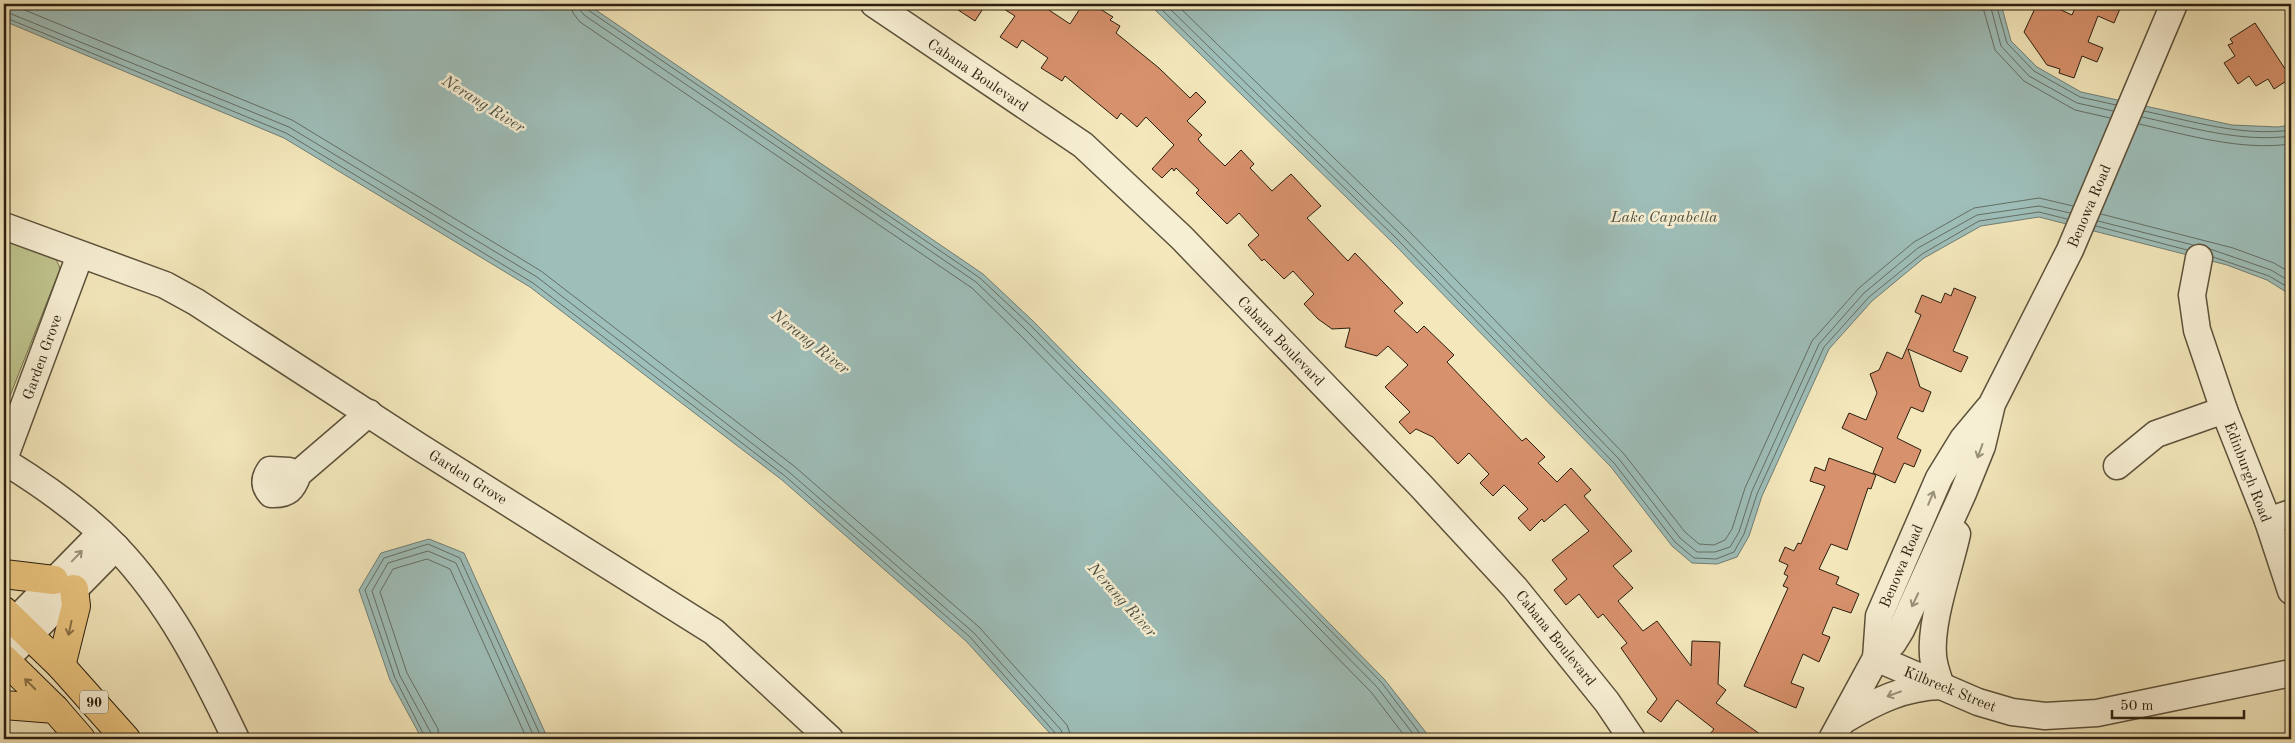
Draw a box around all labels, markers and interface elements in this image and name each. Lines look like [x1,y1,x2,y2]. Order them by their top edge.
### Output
street label: Cabana Boulevard [924,37,1030,116]
water label: Nerang River [438,73,528,137]
street label: Benowa Road [2066,163,2115,250]
water label: Lake Capabella [1610,210,1718,226]
street label: Cabana Boulevard [1234,294,1326,390]
water label: Nerang River [767,307,853,378]
street label: Garden Grove [21,313,66,402]
street label: Edinburgh Road [2221,420,2273,525]
one-way arrow [1975,443,1984,458]
street label: Garden Grove [425,448,509,508]
one-way arrow [1926,491,1936,506]
street label: Benowa Road [1878,523,1927,610]
one-way arrow [71,551,83,563]
water label: Nerang River [1084,559,1160,641]
street label: Cabana Boulevard [1512,588,1598,690]
one-way arrow [1909,592,1919,607]
one-way arrow [65,620,75,636]
street label: Kilbreck Street [1901,665,1998,716]
one-way arrow [24,678,36,691]
scale bar [2112,688,2245,720]
road number: 90 [80,690,108,714]
one-way arrow [1887,690,1902,699]
text: 50 m [2120,699,2154,714]

